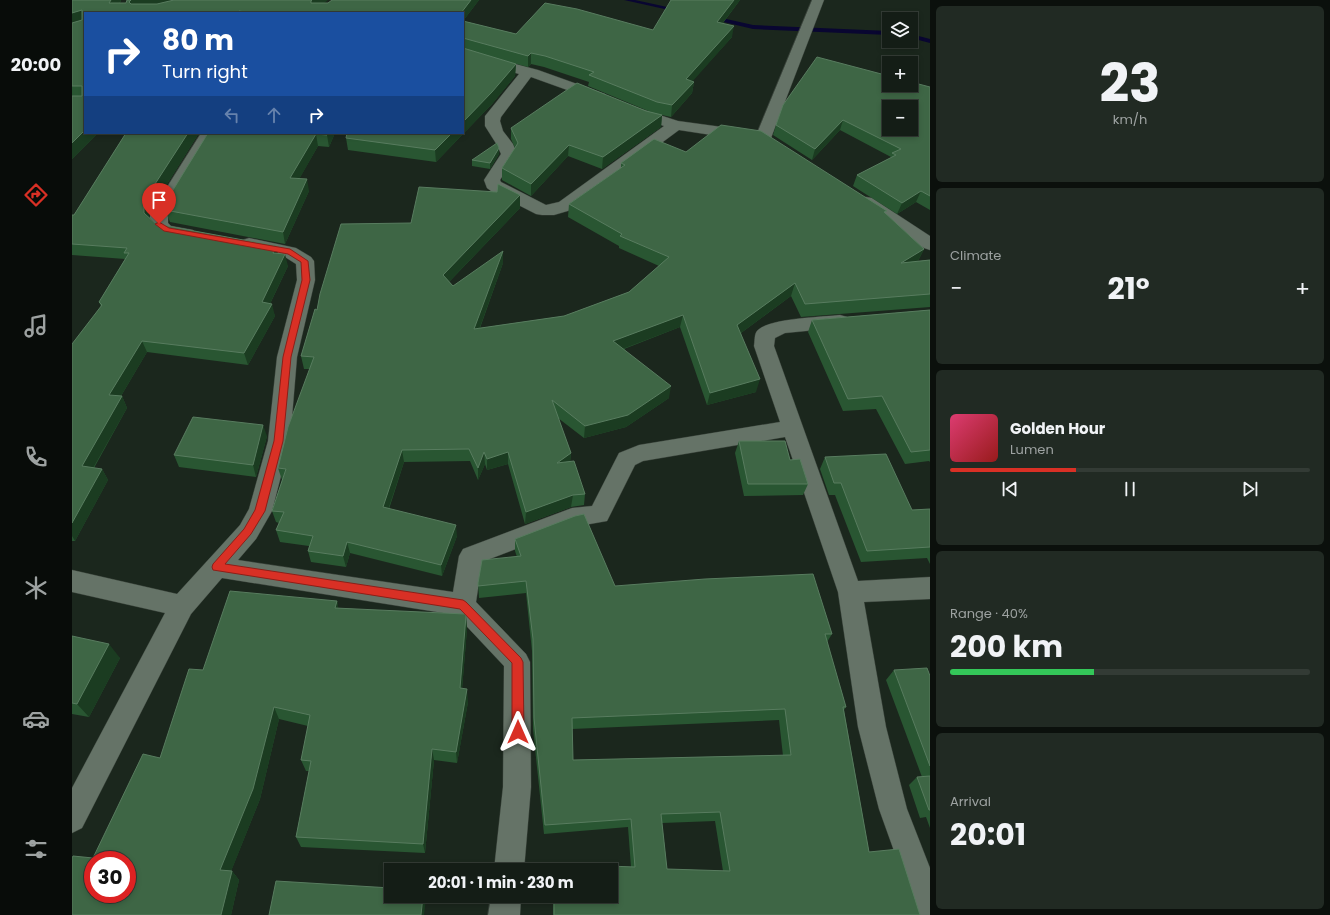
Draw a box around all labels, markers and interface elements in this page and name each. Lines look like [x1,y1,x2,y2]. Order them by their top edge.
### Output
map controls [882,12,918,136]
button: layers [882,12,918,48]
text: 80 m [162,21,234,60]
icon: right [96,28,148,80]
text: 23 [1099,47,1161,120]
text: 20:00 [11,52,61,77]
button: + [882,56,918,92]
text: Turn right [162,59,248,84]
button: − [882,100,918,136]
icon: left [221,104,243,126]
icon: ahead [263,104,285,126]
icon: right [305,104,327,126]
text: km/h [1113,110,1147,129]
icon: directions [22,181,50,209]
pin [142,183,176,224]
icon: arrive [148,189,170,211]
text: Climate [950,246,1001,265]
text: 21° [1107,267,1150,310]
text: − [950,273,962,304]
text: + [1295,273,1310,304]
icon: music [22,312,50,340]
text: Golden Hour [1010,418,1105,439]
text: Lumen [1010,440,1054,459]
icon: phone [22,443,50,471]
icon: previous [999,478,1021,500]
icon: pause [1119,478,1141,500]
icon: next [1239,478,1261,500]
icon: climate [22,574,50,602]
text: Range · 40% [950,604,1028,623]
text: 200 km [950,625,1063,668]
icon: car [22,705,50,733]
position arrow [497,711,539,753]
text: Arrival [950,792,991,811]
text: 20:01 [950,813,1026,856]
icon: filters [22,835,50,863]
speed limit sign: 30 [84,851,136,903]
text: 20:01 · 1 min · 230 m [428,872,574,893]

